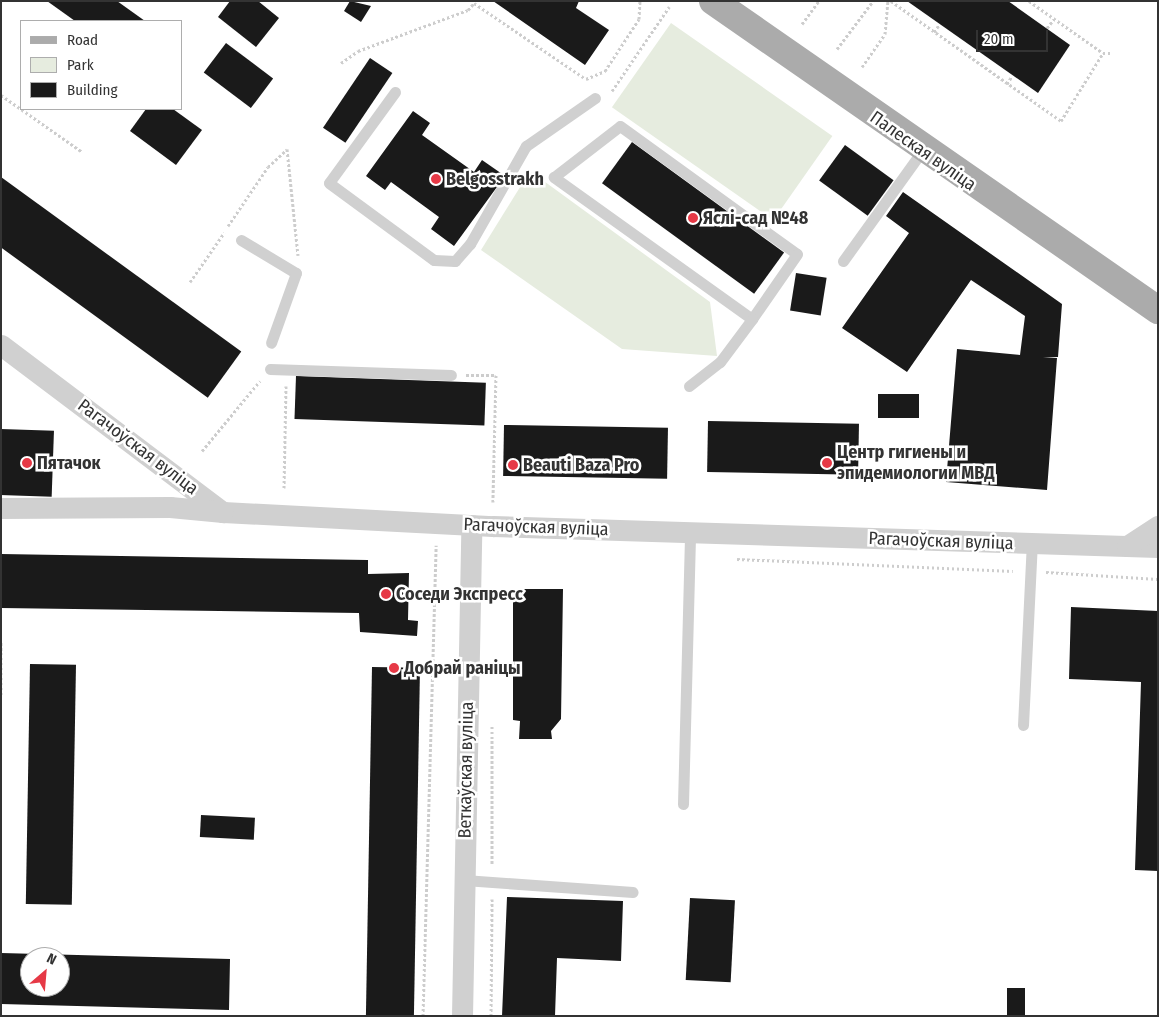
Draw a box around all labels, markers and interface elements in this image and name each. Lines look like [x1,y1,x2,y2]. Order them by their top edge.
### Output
legend [20,20,182,110]
scale bar [979,20,1052,52]
text: 20 m [984,30,1014,48]
text: Road [67,31,98,49]
text: Park [67,56,94,74]
text: Building [67,81,118,99]
street label: Палеская вуліца [866,106,980,196]
place label: Belgosstrakh [446,168,544,190]
marker: Belgosstrakh [430,173,442,185]
place label: Яслі-сад №48 [703,207,808,229]
marker: Яслі-сад №48 [687,212,699,224]
street label: Рагачоўская вуліца [73,395,203,499]
place label: Центр гигиены и эпидемиологии МВД [837,442,995,484]
place label: Пятачок [37,452,101,474]
place label: Beauti Baza Pro [523,454,639,476]
marker: Пятачок [21,457,33,469]
marker: Центр гигиены и эпидемиологии МВД [821,457,833,469]
marker: Beauti Baza Pro [507,459,519,471]
street label: Рагачоўская вуліца [463,514,609,540]
street label: Рагачоўская вуліца [868,528,1014,554]
place label: Соседи Экспресс [396,583,523,605]
marker: Соседи Экспресс [380,588,392,600]
place label: Добрай раніцы [404,657,521,679]
marker: Добрай раніцы [388,662,400,674]
street label: Веткаўская вуліца [454,701,478,839]
north arrow [20,947,70,997]
text: N [44,950,59,969]

